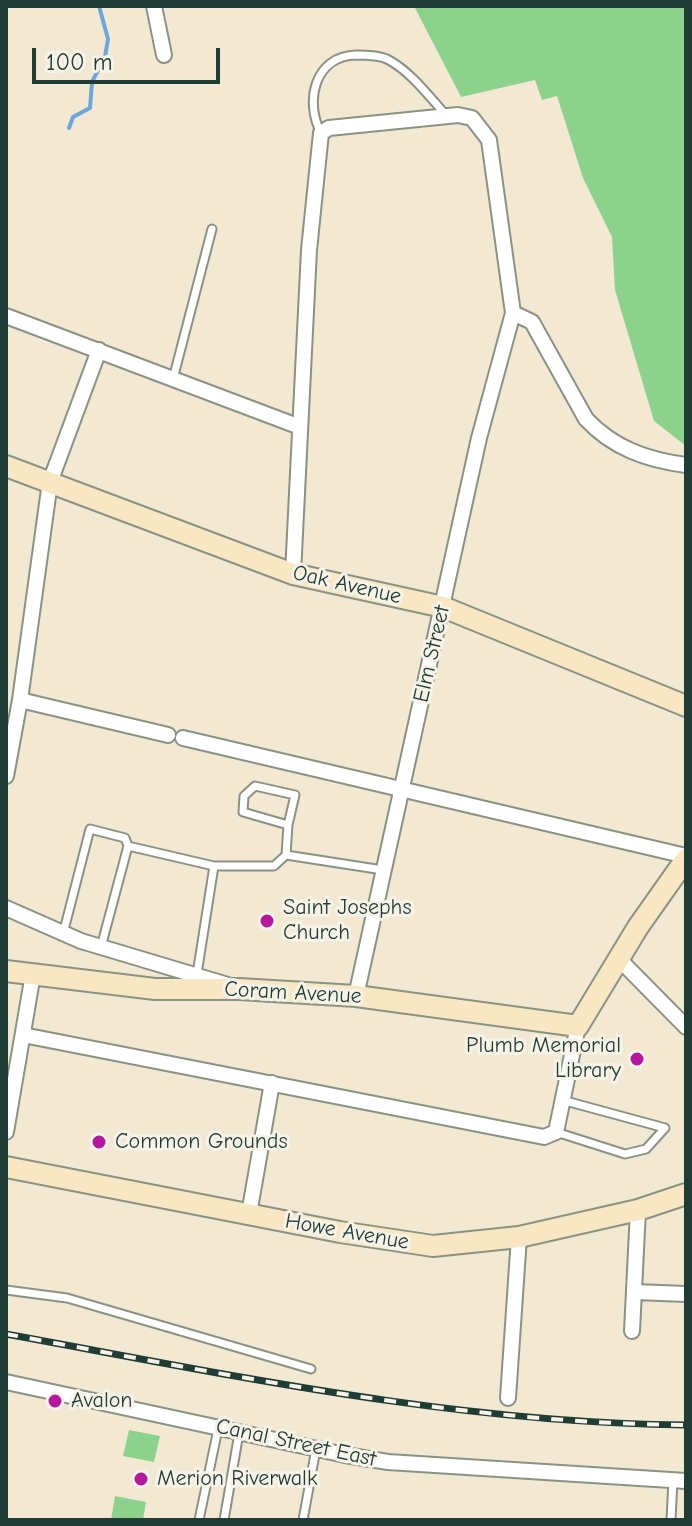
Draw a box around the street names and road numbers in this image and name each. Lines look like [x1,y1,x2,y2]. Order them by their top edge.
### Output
street label: Oak Avenue [290,560,404,610]
street label: Elm Street [408,603,456,705]
street label: Coram Avenue [224,976,362,1010]
street label: Howe Avenue [283,1208,411,1256]
street label: Canal Street East [214,1413,378,1473]

